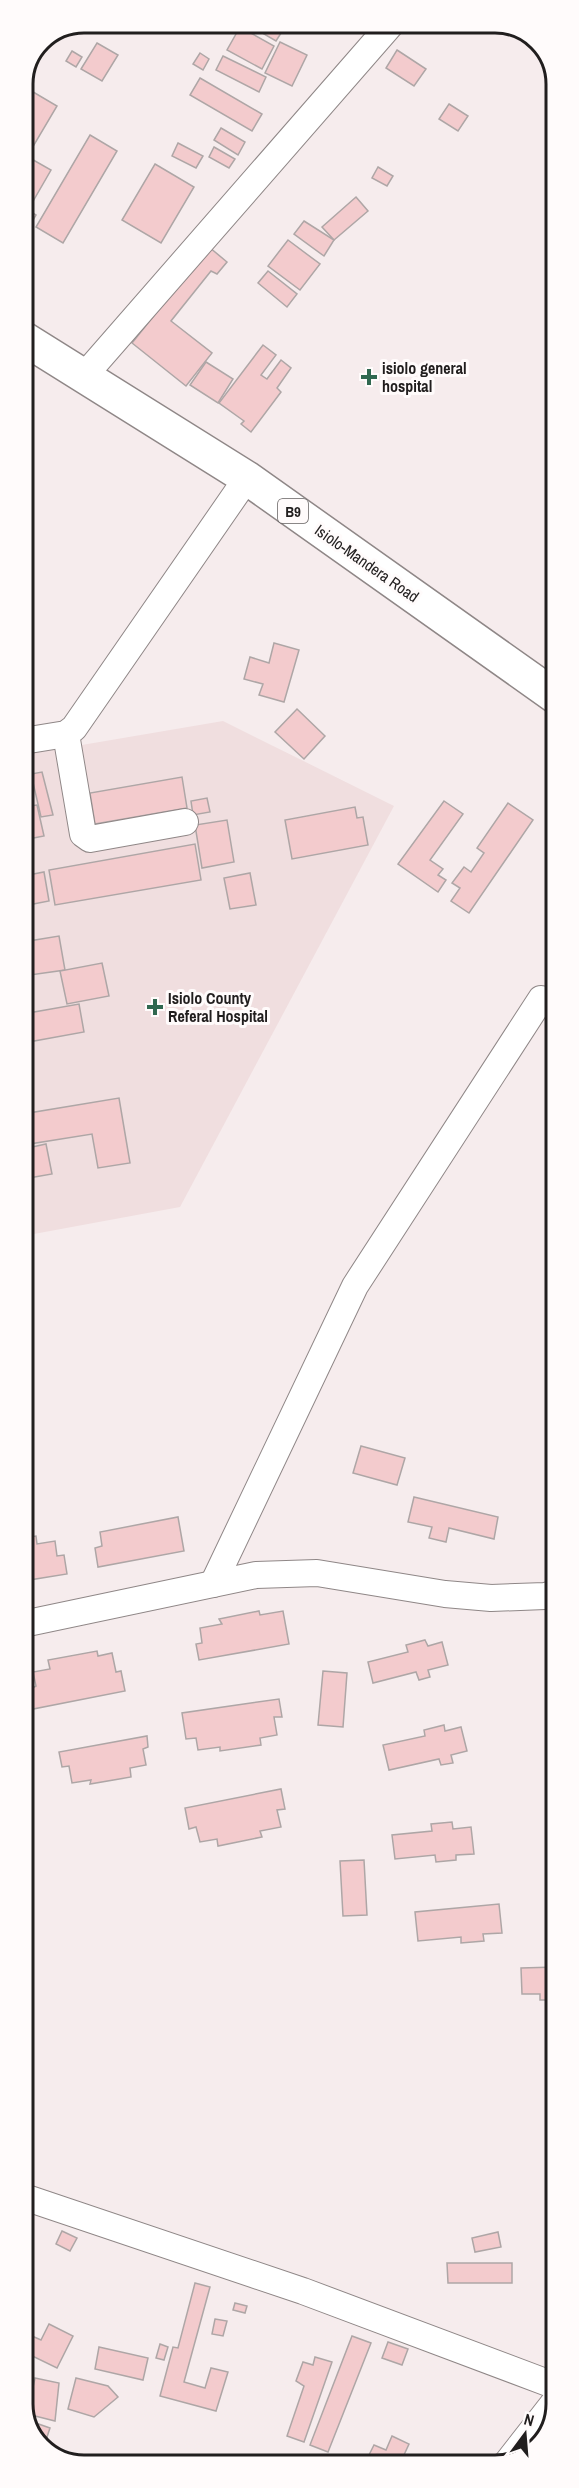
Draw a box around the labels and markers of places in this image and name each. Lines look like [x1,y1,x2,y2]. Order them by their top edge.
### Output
place label: isiolo general hospital [382,357,467,397]
marker: isiolo general hospital [360,368,378,386]
place label: Isiolo County Referal Hospital [168,987,268,1027]
marker: Isiolo County Referal Hospital [146,998,164,1016]

